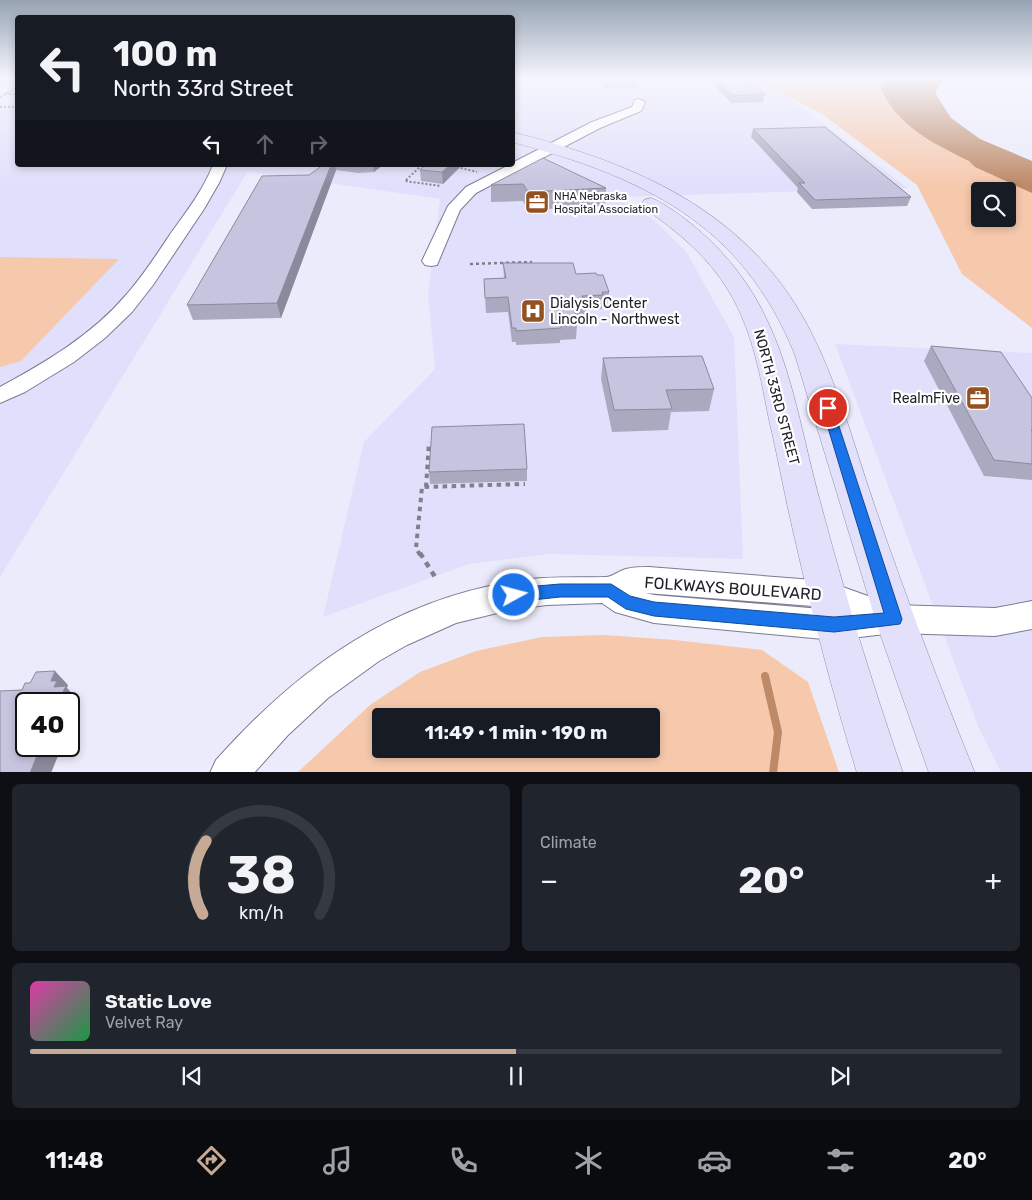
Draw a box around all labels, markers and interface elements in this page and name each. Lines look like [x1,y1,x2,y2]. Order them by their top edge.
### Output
text: 100 m [113,33,218,75]
icon: left [30,35,95,100]
text: North 33rd Street [113,75,293,102]
icon: left [198,130,226,158]
icon: ahead [251,130,279,158]
icon: right [304,130,332,158]
map controls [971,182,1016,227]
button: search [971,182,1016,227]
office icon: NHA Nebraska Hospital Association [524,189,550,215]
place label: NHA Nebraska Hospital Association [554,190,658,216]
place label: Dialysis Center Lincoln - Northwest [550,295,680,328]
hospital icon: Dialysis Center Lincoln - Northwest [520,298,546,324]
street label: NORTH 33RD STREET [750,327,803,467]
office icon: RealmFive [965,385,991,411]
pin [807,387,849,429]
place label: RealmFive [893,390,960,407]
icon: arrive [814,394,842,422]
position arrow [487,568,539,620]
street label: FOLKWAYS BOULEVARD [644,573,822,604]
speed limit sign: 40 [15,692,80,757]
text: 11:49 · 1 min · 190 m [425,721,607,744]
text: Climate [540,833,597,852]
text: 38 [226,844,296,906]
text: 20° [738,857,804,903]
text: − [540,864,558,897]
text: + [985,864,1002,897]
text: km/h [239,902,283,923]
text: Static Love [105,990,212,1013]
text: Velvet Ray [105,1013,183,1032]
icon: previous [178,1062,206,1090]
icon: pause [502,1062,530,1090]
icon: next [826,1062,854,1090]
icon: directions [194,1143,229,1178]
icon: music [320,1143,355,1178]
icon: phone [446,1143,481,1178]
icon: climate [571,1143,606,1178]
icon: car [697,1143,732,1178]
icon: filters [823,1143,858,1178]
text: 11:48 [45,1147,104,1174]
text: 20° [948,1147,987,1174]

